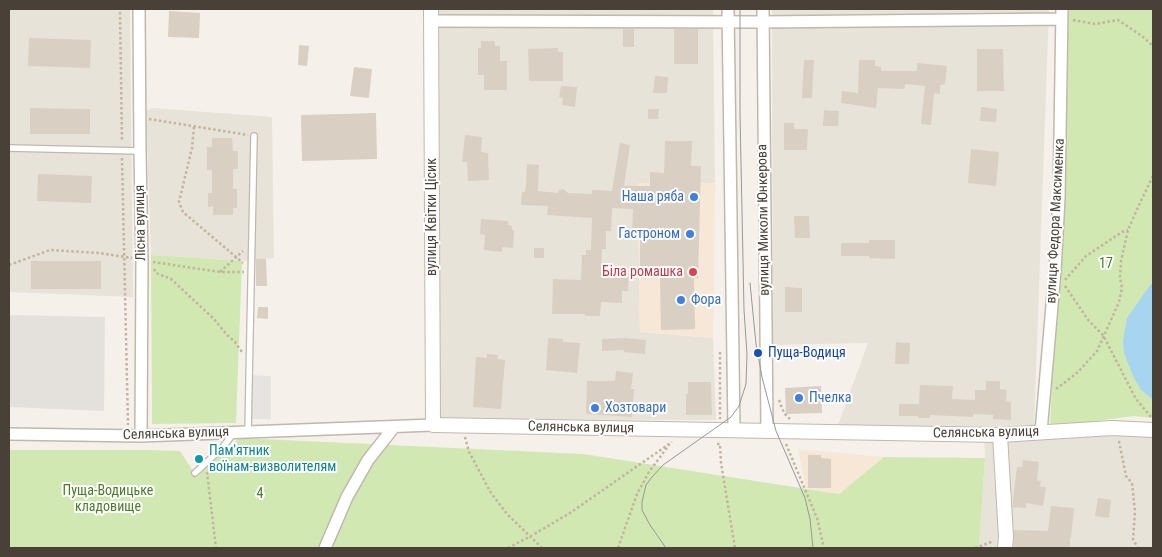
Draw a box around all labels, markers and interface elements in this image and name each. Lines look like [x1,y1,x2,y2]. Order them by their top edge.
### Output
street label: вулиця Федора Максименка [1043,138,1069,304]
street label: вулиця Миколи Юнкерова [754,144,774,296]
street label: вулиця Квітки Цісик [424,158,440,276]
street label: Лісна вулиця [132,185,150,261]
place label: Наша ряба [622,189,684,205]
marker: Наша ряба [688,191,700,203]
place label: Гастроном [618,226,680,242]
marker: Гастроном [684,228,696,240]
park label: 17 [1099,256,1113,272]
place label: Біла ромашка [602,264,683,280]
marker: Біла ромашка [687,266,699,278]
place label: Фора [691,292,721,308]
marker: Фора [675,294,687,306]
place label: Пуща-Водиця [768,345,846,361]
marker: Пуща-Водиця [752,347,764,359]
place label: Пчелка [809,390,852,406]
marker: Пчелка [793,392,805,404]
place label: Хозтовари [605,400,666,416]
marker: Хозтовари [589,402,601,414]
street label: Селянська вулиця [528,419,634,437]
street label: Селянська вулиця [123,424,229,444]
street label: Селянська вулиця [933,424,1039,442]
place label: Пам'ятник воїнам-визволителям [209,443,336,476]
marker: Пам'ятник воїнам-визволителям [193,453,205,465]
park label: Пуща-Водицьке кладовище [63,483,153,516]
park label: 4 [257,486,263,502]

